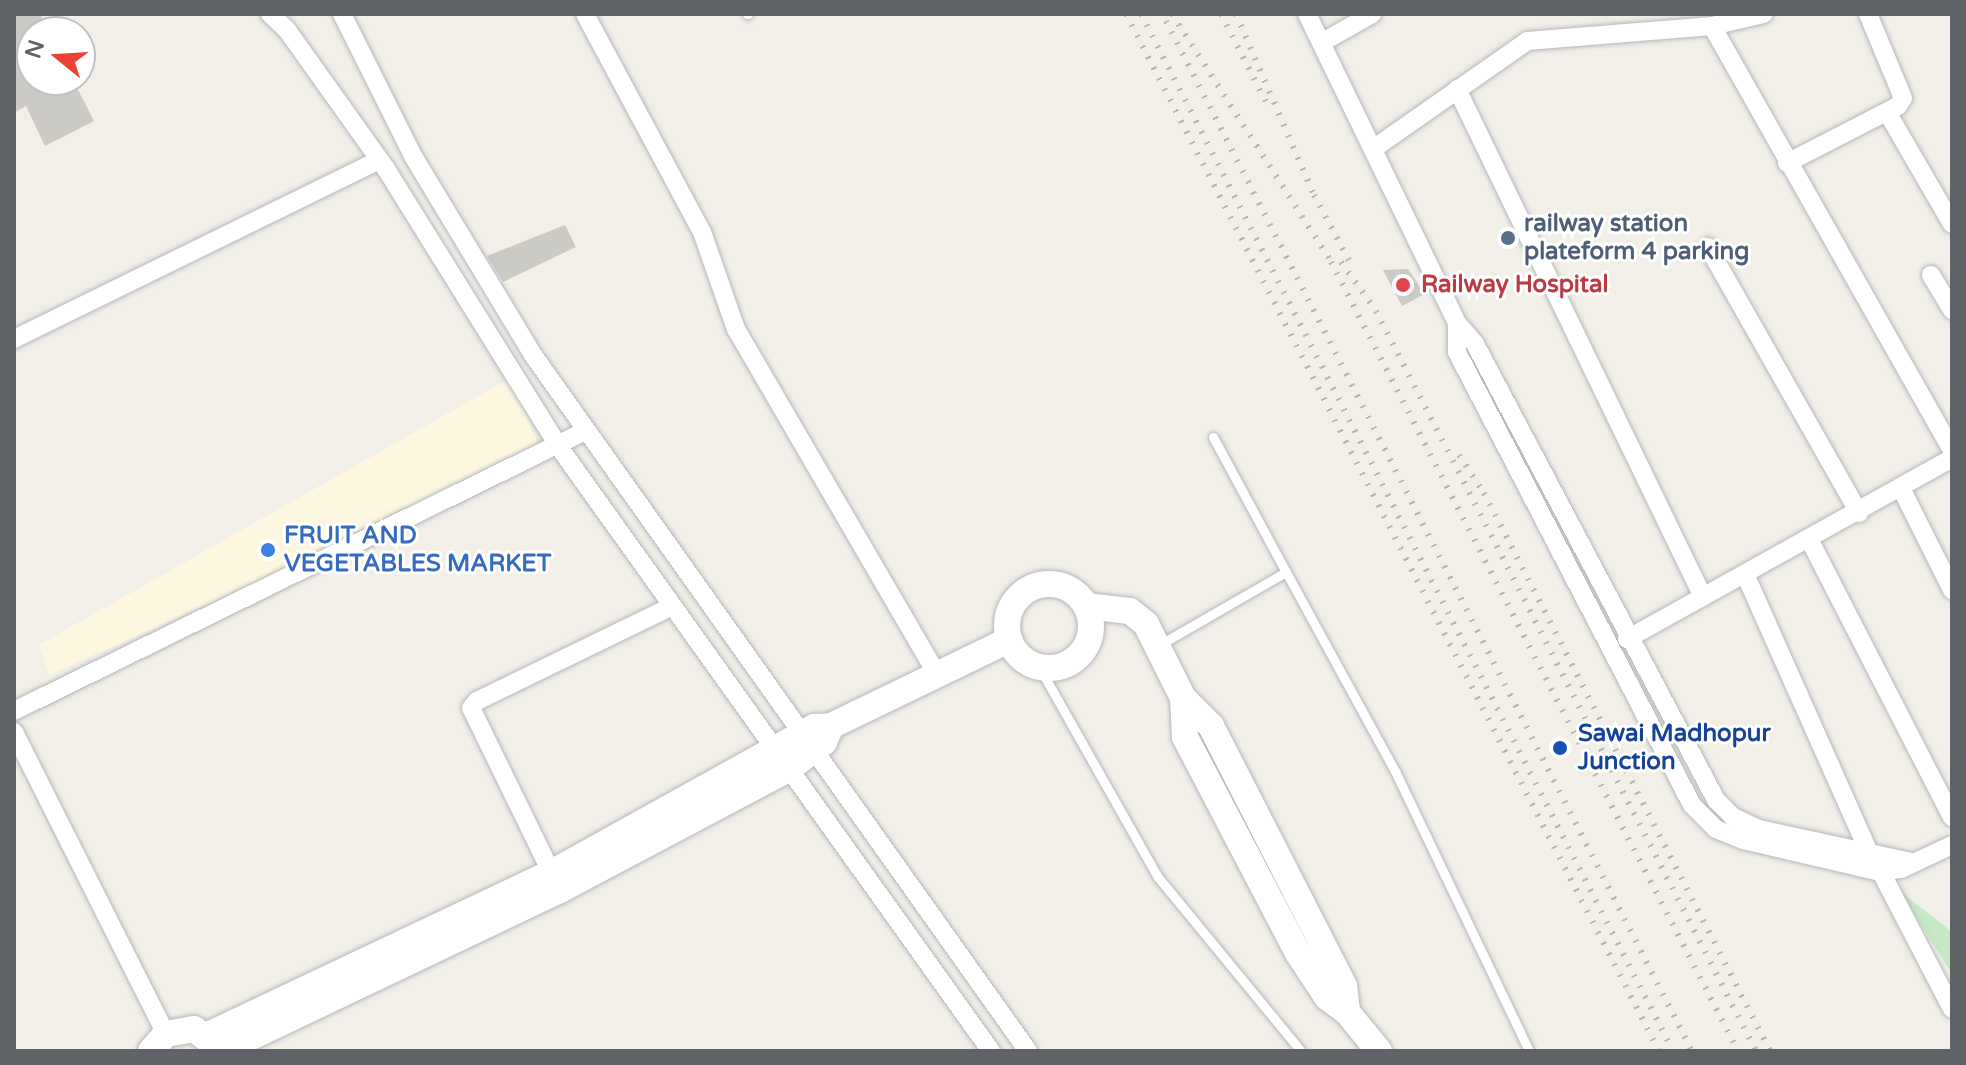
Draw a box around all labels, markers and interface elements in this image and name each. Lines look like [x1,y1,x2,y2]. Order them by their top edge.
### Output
north arrow [16,16,96,96]
text: N [20,37,50,62]
place label: railway station plateform 4 parking [1524,210,1749,266]
marker: railway station plateform 4 parking [1499,229,1517,247]
place label: Railway Hospital [1421,271,1608,299]
marker: Railway Hospital [1392,274,1414,296]
place label: FRUIT AND VEGETABLES MARKET [284,522,551,578]
marker: FRUIT AND VEGETABLES MARKET [259,541,277,559]
place label: Sawai Madhopur Junction [1578,720,1771,776]
marker: Sawai Madhopur Junction [1549,737,1571,759]

